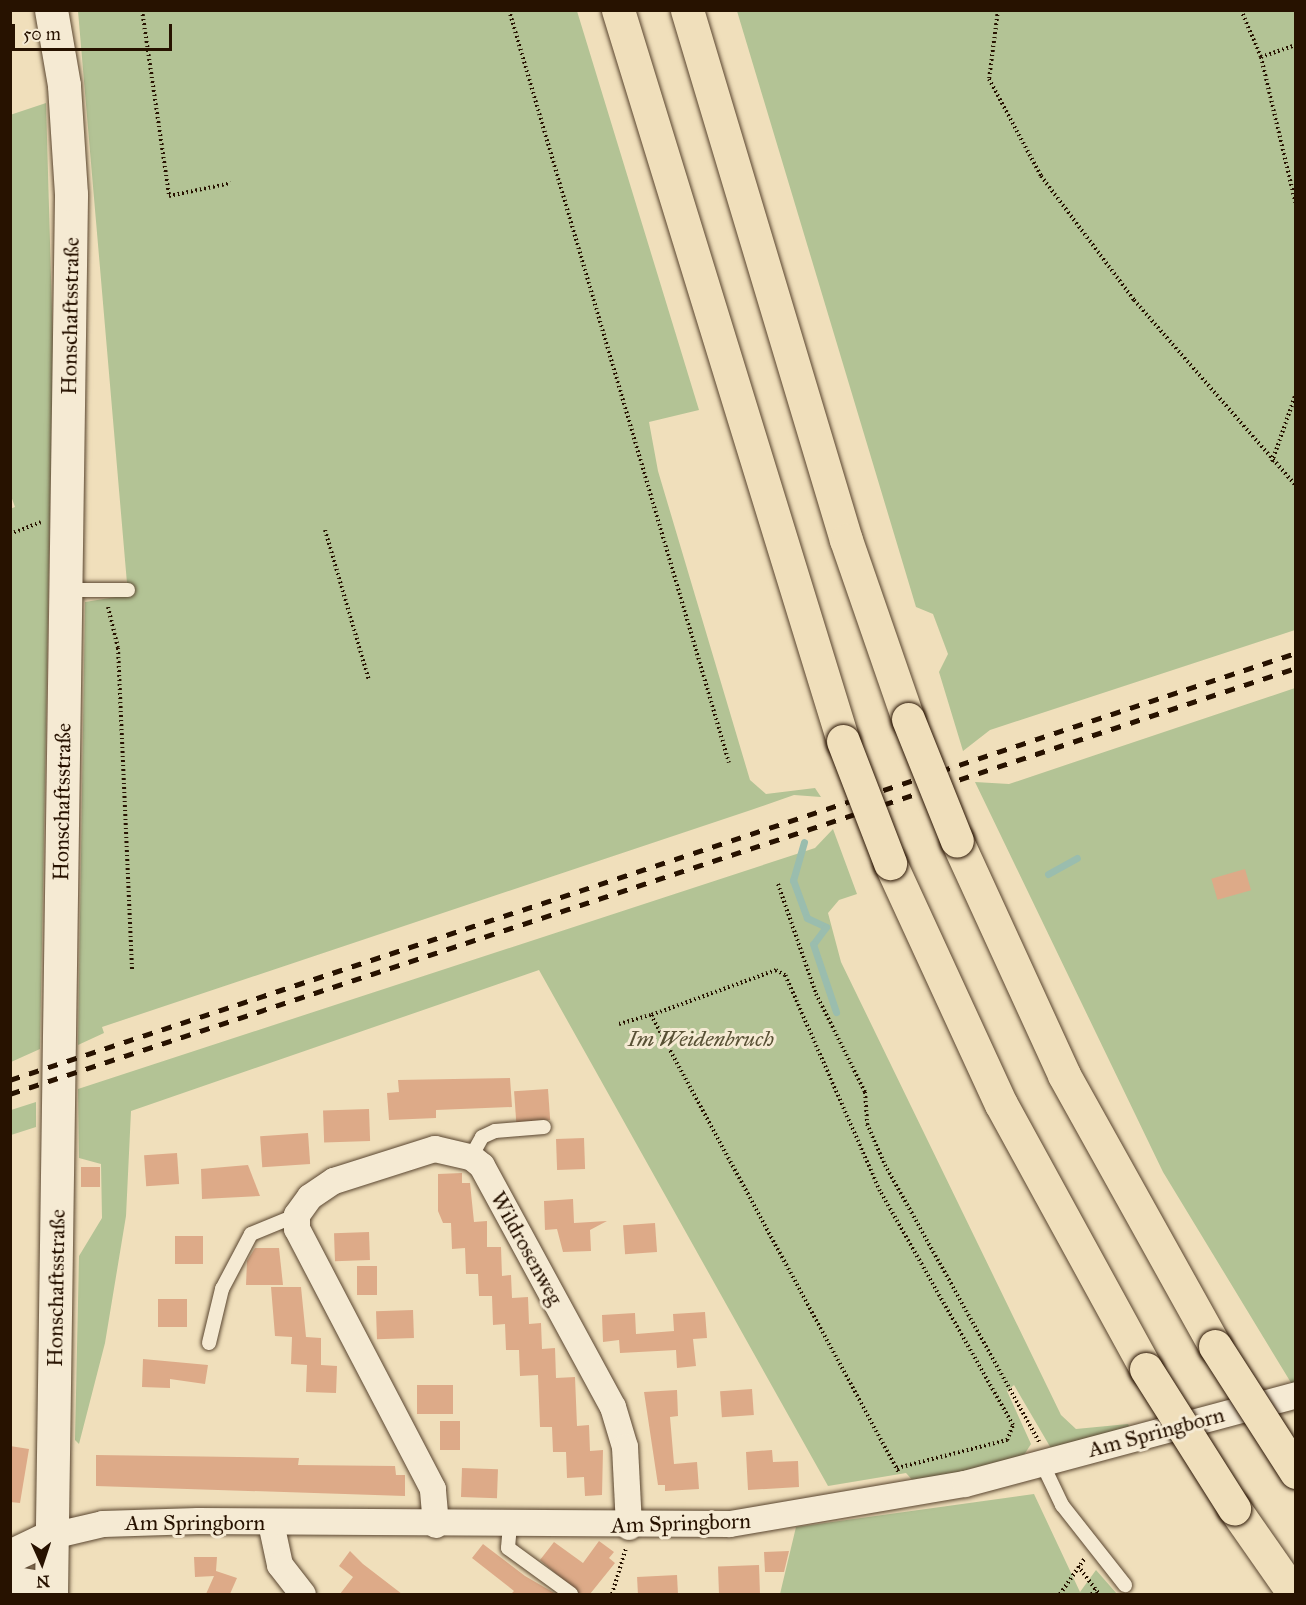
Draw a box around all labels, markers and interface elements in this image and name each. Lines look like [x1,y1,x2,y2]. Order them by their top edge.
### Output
scale bar [15,12,176,50]
text: 50 m [23,23,61,45]
street label: Honschaftsstraße [55,237,85,395]
street label: Honschaftsstraße [47,723,77,881]
park label: Im Weidenbruch [628,1026,774,1052]
street label: Wildrosenweg [485,1187,569,1309]
street label: Honschaftsstraße [41,1209,71,1367]
street label: Am Springborn [1085,1401,1227,1463]
street label: Am Springborn [611,1507,751,1539]
street label: Am Springborn [125,1510,265,1536]
north arrow [12,1533,72,1593]
text: N [36,1572,50,1591]

